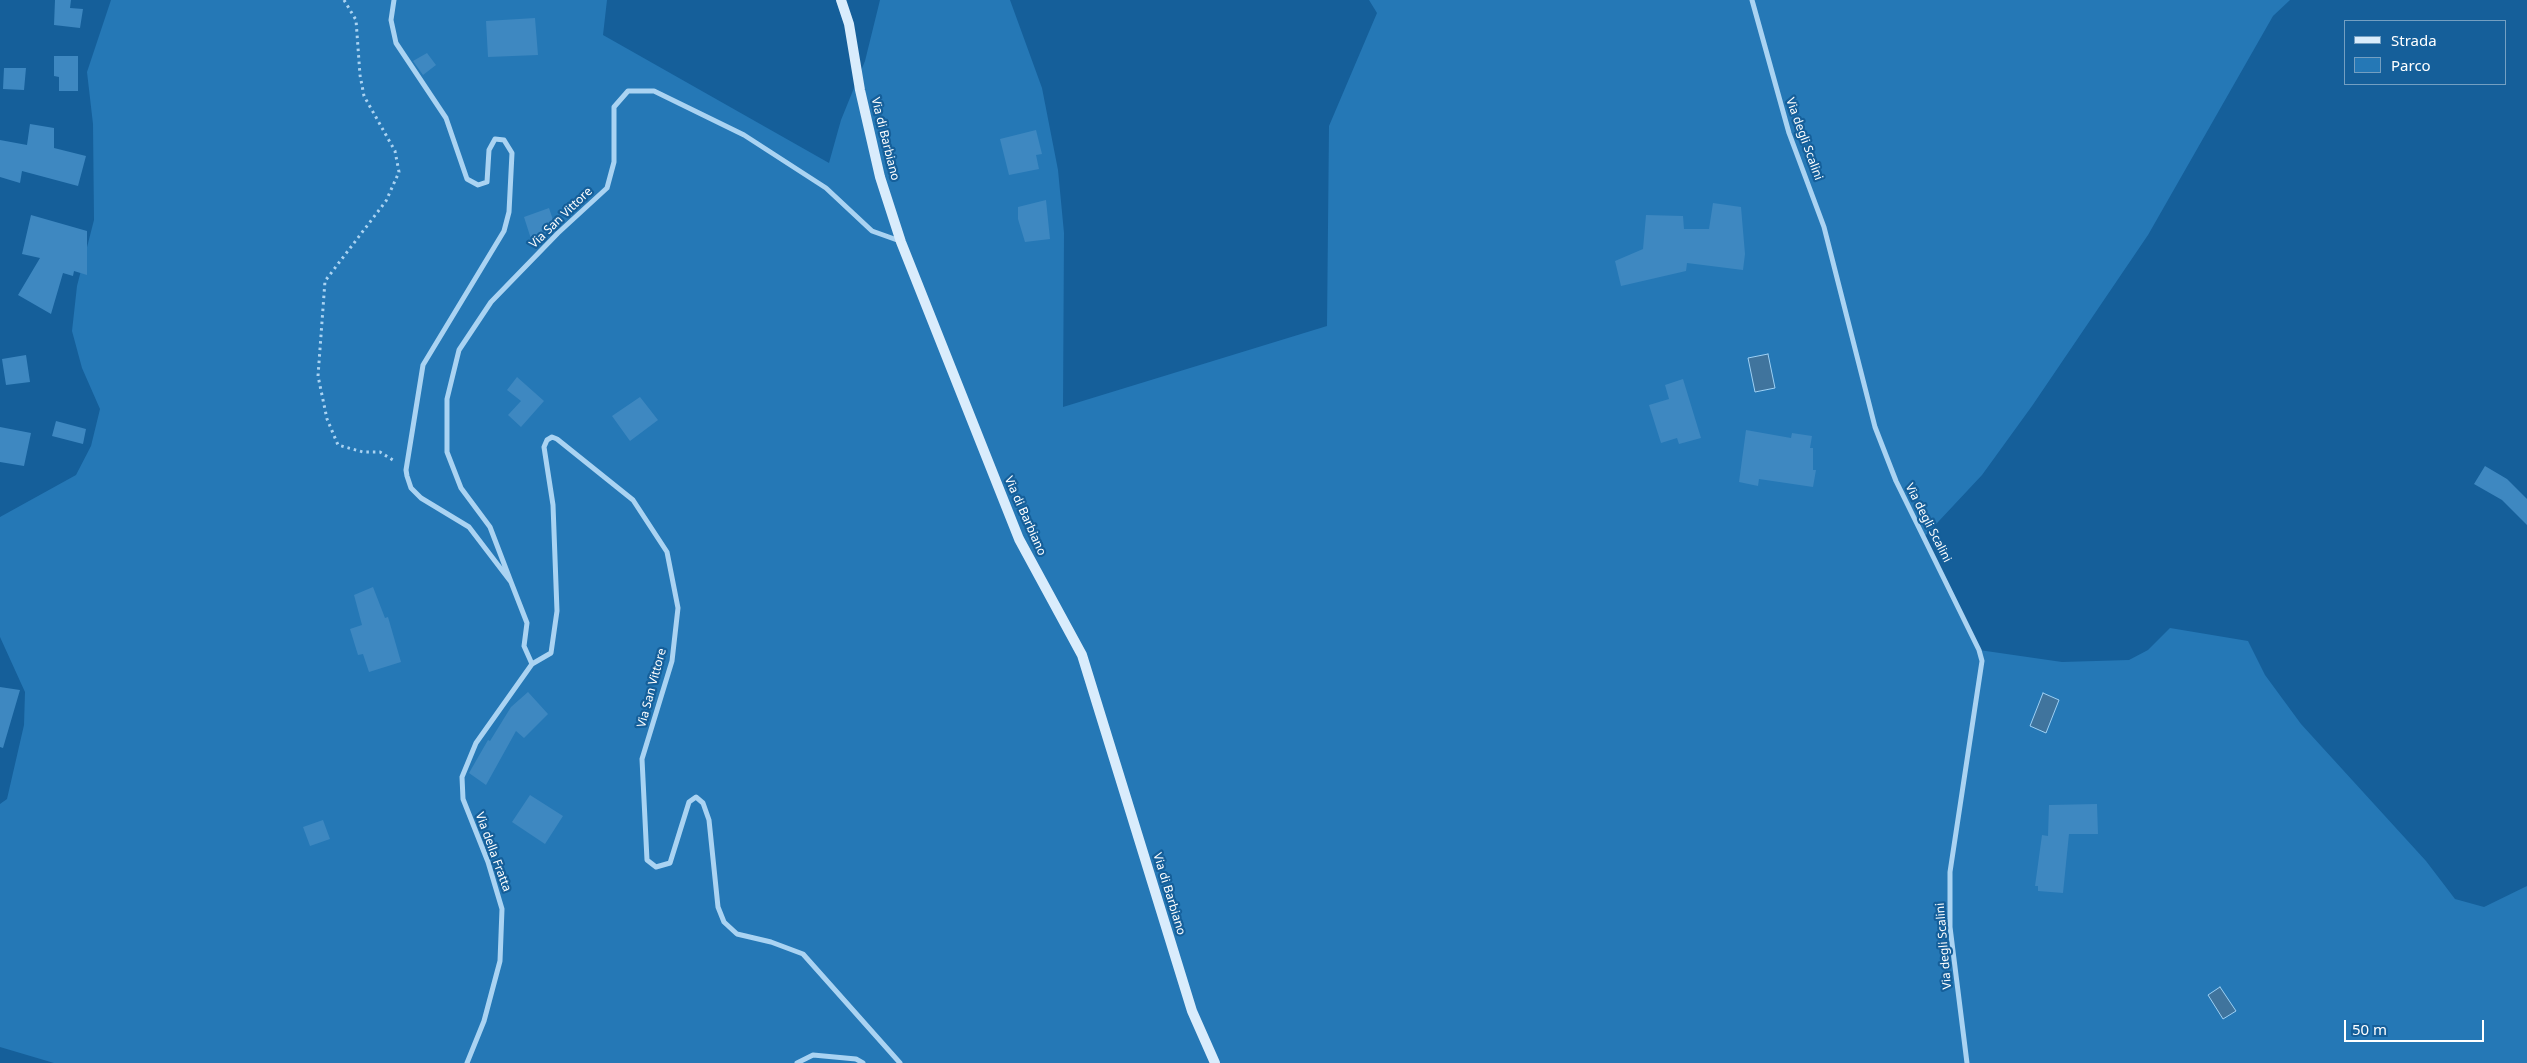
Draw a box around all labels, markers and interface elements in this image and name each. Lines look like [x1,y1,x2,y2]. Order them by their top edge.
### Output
legend [2344,20,2507,85]
text: Strada [2391,30,2437,50]
text: Parco [2391,55,2431,75]
street label: Via di Barbiano [868,96,902,182]
street label: Via degli Scalini [1782,96,1826,182]
street label: Via San Vittore [527,184,595,252]
street label: Via di Barbiano [1001,474,1049,558]
street label: Via degli Scalini [1902,481,1954,565]
street label: Via San Vittore [634,647,670,729]
street label: Via della Fratta [472,810,514,894]
street label: Via di Barbiano [1150,851,1188,937]
street label: Via degli Scalini [1933,902,1955,990]
scale bar [2347,1010,2487,1042]
text: 50 m [2352,1019,2387,1039]

